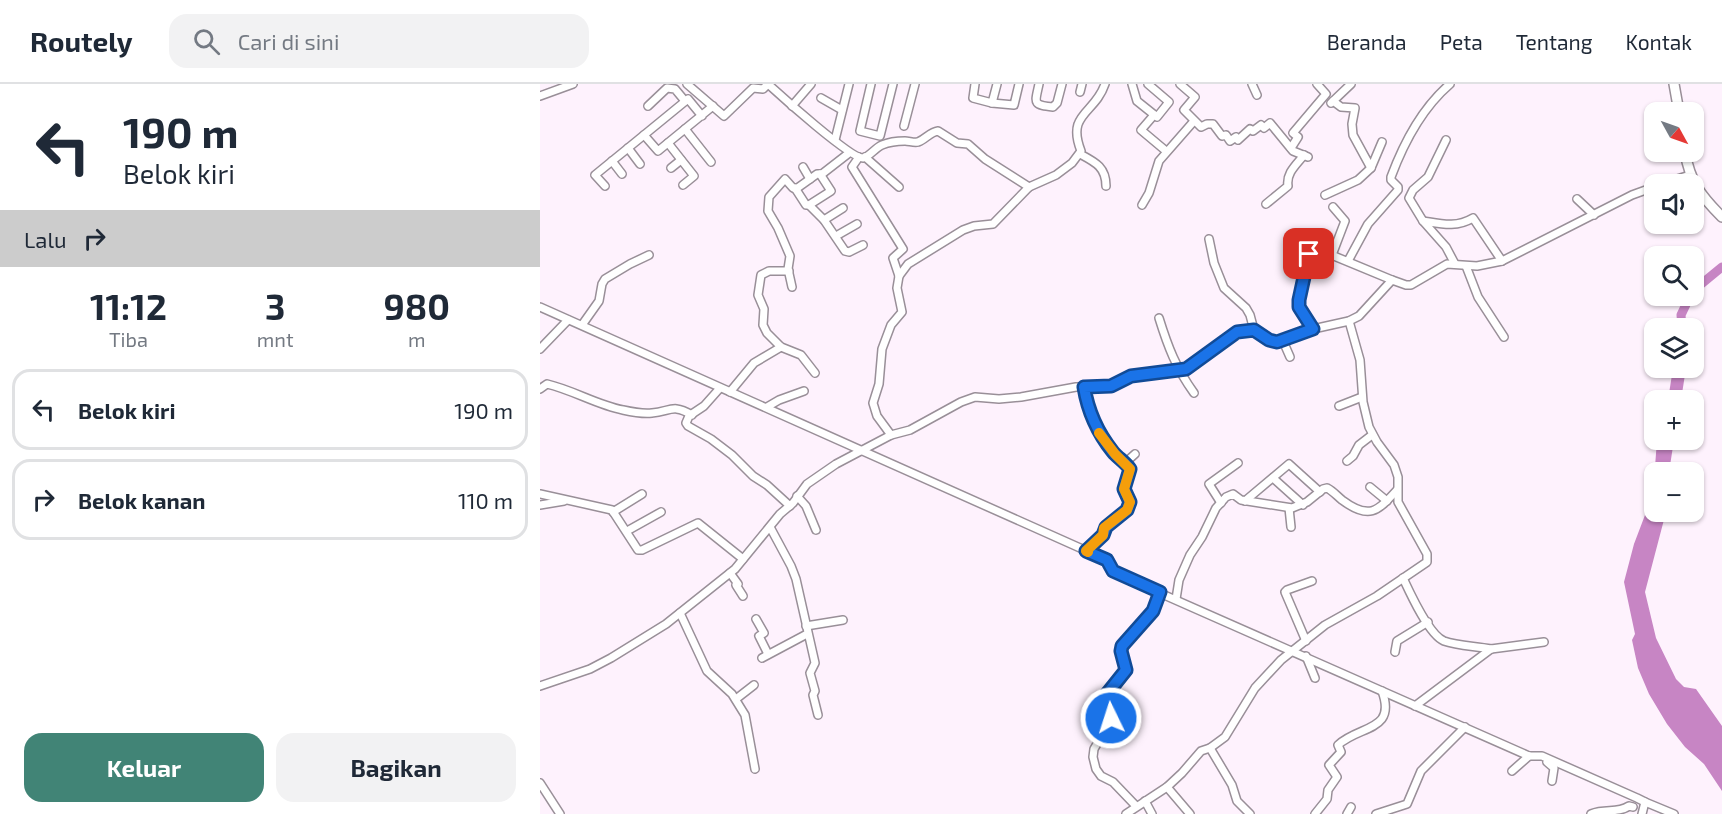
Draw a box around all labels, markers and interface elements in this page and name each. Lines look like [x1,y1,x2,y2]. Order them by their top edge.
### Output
search box [169,14,589,68]
text: Routely [30,24,133,58]
icon: search [190,25,223,58]
text: Cari di sini [238,28,339,54]
text: Beranda [1327,29,1407,54]
text: Peta [1440,29,1483,54]
text: Tentang [1516,29,1593,54]
text: Kontak [1626,29,1692,54]
north arrow [1644,102,1704,162]
map controls [1644,102,1704,522]
text: 190 m [123,106,239,156]
icon: left [24,108,102,186]
text: Belok kiri [123,157,235,189]
button: sound [1644,174,1704,234]
icon: right [78,222,111,255]
text: Lalu [24,226,66,252]
pin [1283,228,1334,279]
icon: arrive [1292,237,1325,270]
button: search [1644,246,1704,306]
text: 11:12 [90,284,167,327]
text: 3 [265,284,285,327]
text: 980 [384,284,450,327]
button: layers [1644,318,1704,378]
text: Tiba [109,327,148,351]
text: mnt [257,327,294,351]
text: m [408,327,426,351]
button: + [1644,390,1704,450]
icon: left [27,393,60,426]
text: Belok kiri [78,397,175,423]
text: 190 m [454,397,513,423]
button: − [1644,462,1704,522]
icon: right [27,483,60,516]
text: Belok kanan [78,487,205,513]
text: 110 m [458,487,513,513]
position arrow [1079,686,1143,750]
button: Keluar [24,733,264,802]
button: Bagikan [276,733,516,802]

